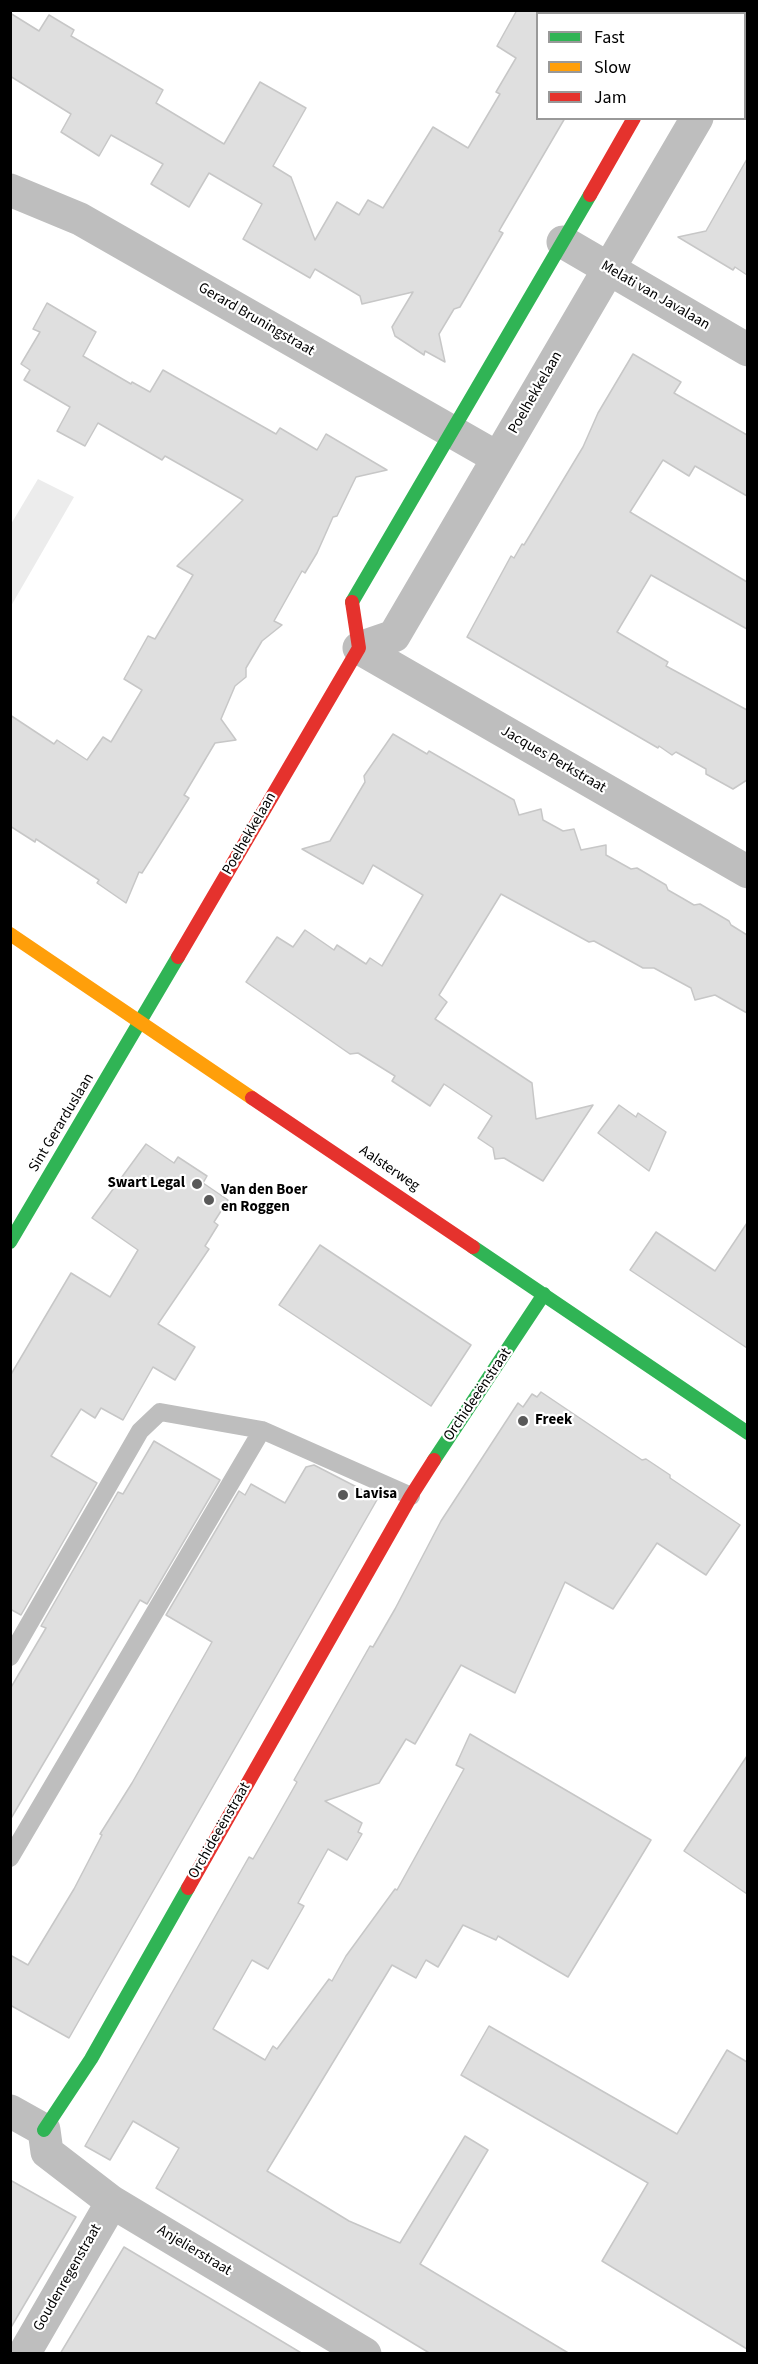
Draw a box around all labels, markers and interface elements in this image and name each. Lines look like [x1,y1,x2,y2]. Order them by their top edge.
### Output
legend [536,12,746,120]
text: Fast [594,25,625,50]
text: Slow [594,55,631,80]
text: Jam [594,85,627,110]
street label: Melati van Javalaan [597,257,713,335]
street label: Gerard Bruningstraat [195,279,317,361]
street label: Poelhekkelaan [505,349,567,437]
street label: Jacques Perkstraat [497,723,609,797]
street label: Poelhekkelaan [219,790,281,878]
street label: Sint Gerarduslaan [25,1070,99,1176]
street label: Aalsterweg [355,1142,423,1196]
place label: Swart Legal [107,1175,185,1193]
marker: Swart Legal [190,1177,204,1191]
place label: Van den Boer en Roggen [221,1182,307,1217]
marker: Van den Boer en Roggen [202,1193,216,1207]
street label: Orchideeënstraat [440,1345,516,1445]
place label: Freek [535,1412,572,1430]
marker: Freek [516,1414,530,1428]
place label: Lavisa [355,1486,397,1504]
marker: Lavisa [336,1488,350,1502]
street label: Orchideeënstraat [185,1780,255,1882]
street label: Goudenregenstraat [30,2221,106,2335]
street label: Anjelierstraat [154,2222,234,2280]

